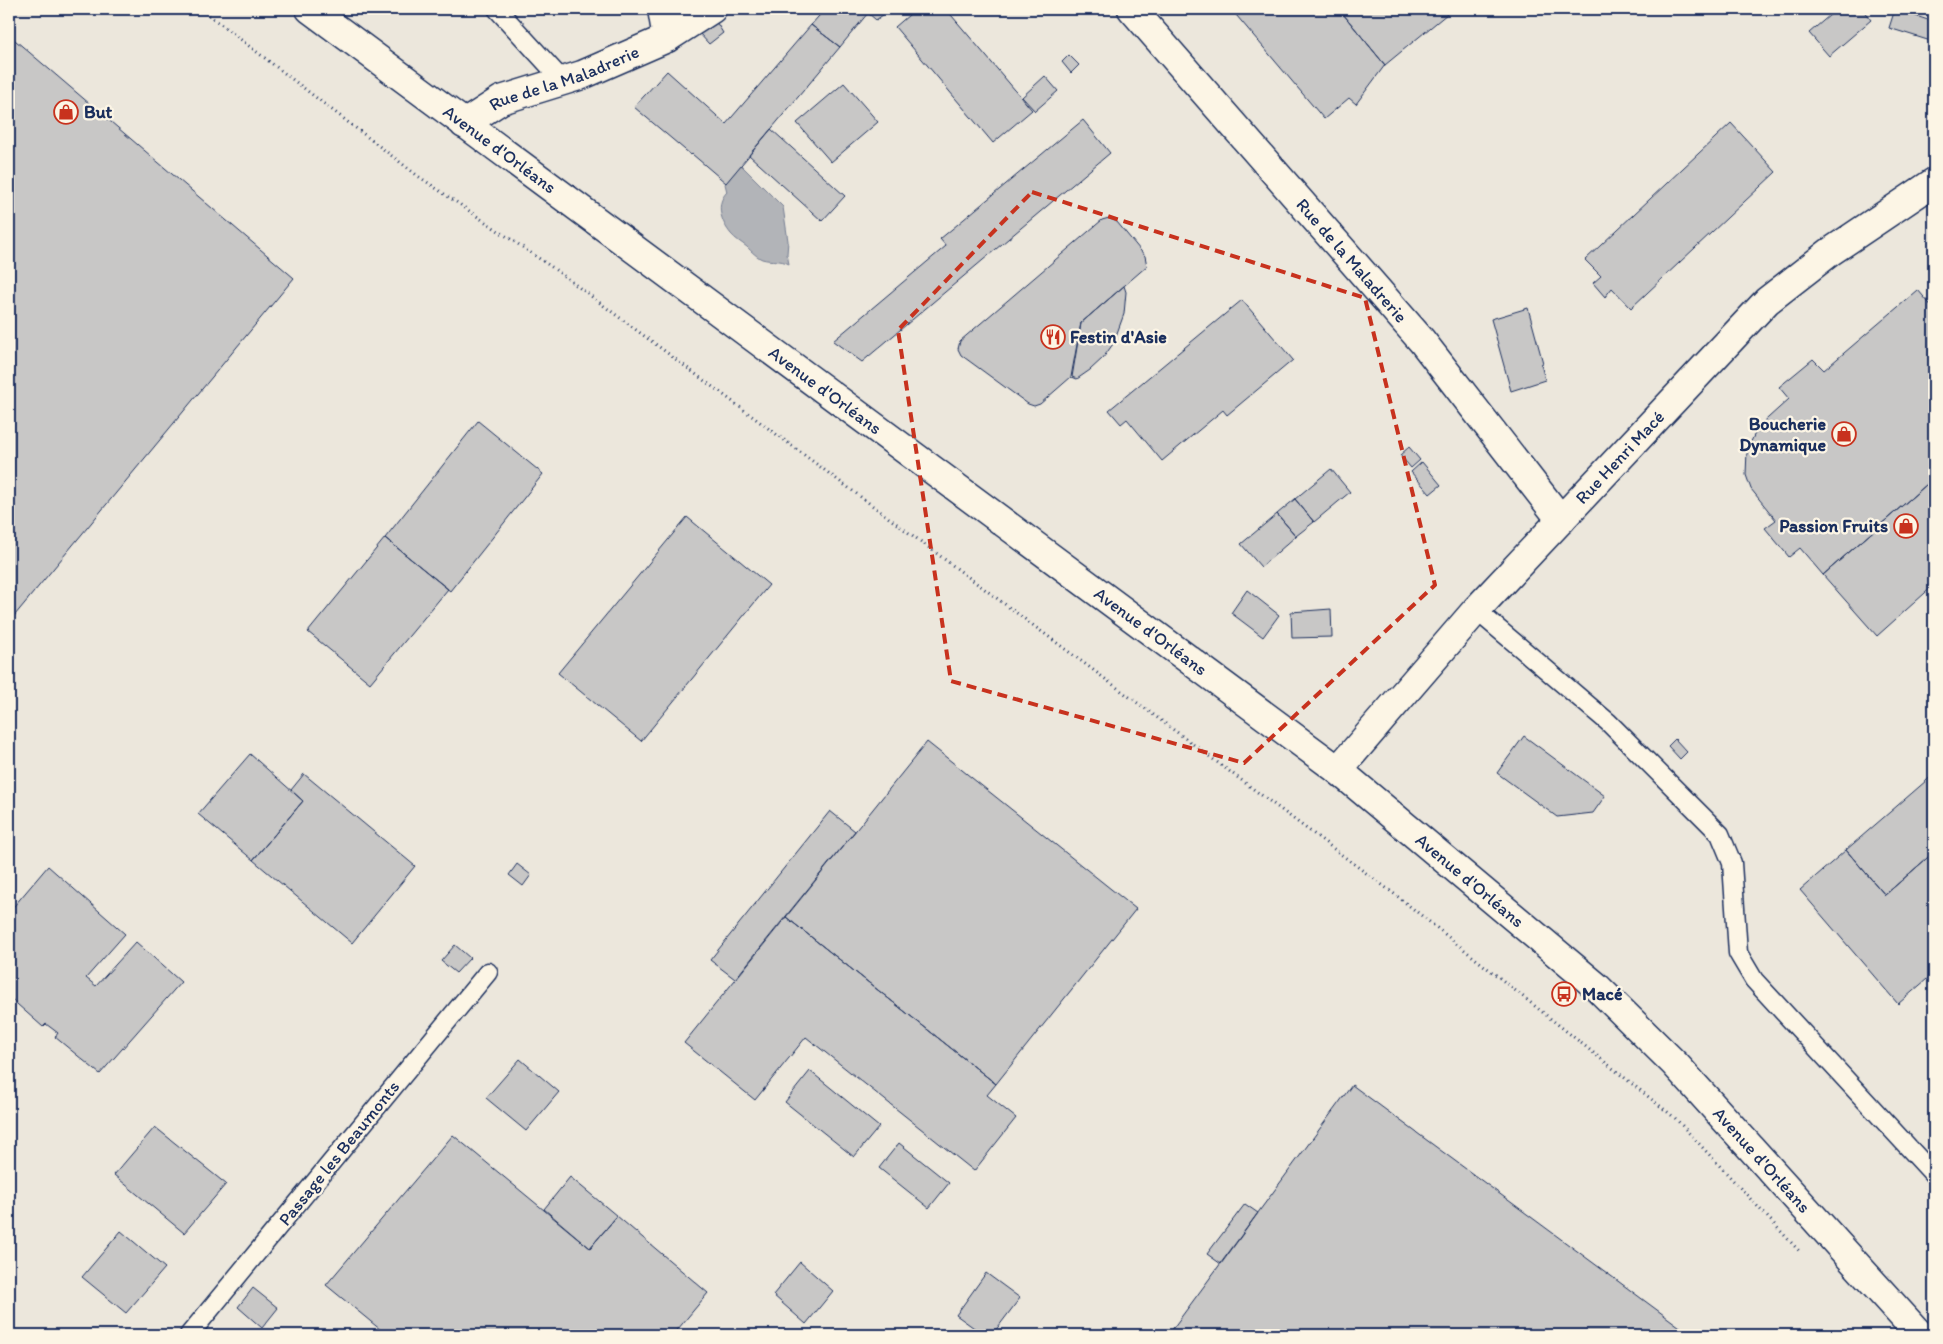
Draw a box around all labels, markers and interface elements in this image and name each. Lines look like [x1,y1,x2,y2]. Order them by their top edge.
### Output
street label: Rue de la Maladrerie [485,41,642,116]
shop icon: But [53,99,79,125]
street label: Avenue d'Orléans [439,100,560,198]
place label: But [84,101,113,123]
street label: Rue de la Maladrerie [1291,194,1412,327]
restaurant icon: Festin d'Asie [1040,324,1066,350]
place label: Festin d'Asie [1070,326,1167,348]
street label: Avenue d'Orléans [764,341,886,439]
street label: Rue Henri Macé [1571,406,1669,509]
place label: Boucherie Dynamique [1739,413,1826,456]
shop icon: Boucherie Dynamique [1831,421,1857,447]
shop icon: Passion Fruits [1893,513,1919,539]
place label: Passion Fruits [1779,515,1888,537]
street label: Avenue d'Orléans [1090,582,1212,680]
street label: Avenue d'Orléans [1411,829,1529,932]
bus stop icon: Macé [1551,981,1577,1007]
place label: Macé [1582,983,1623,1005]
street label: Passage les Beaumonts [274,1076,404,1230]
street label: Avenue d'Orléans [1708,1103,1815,1218]

